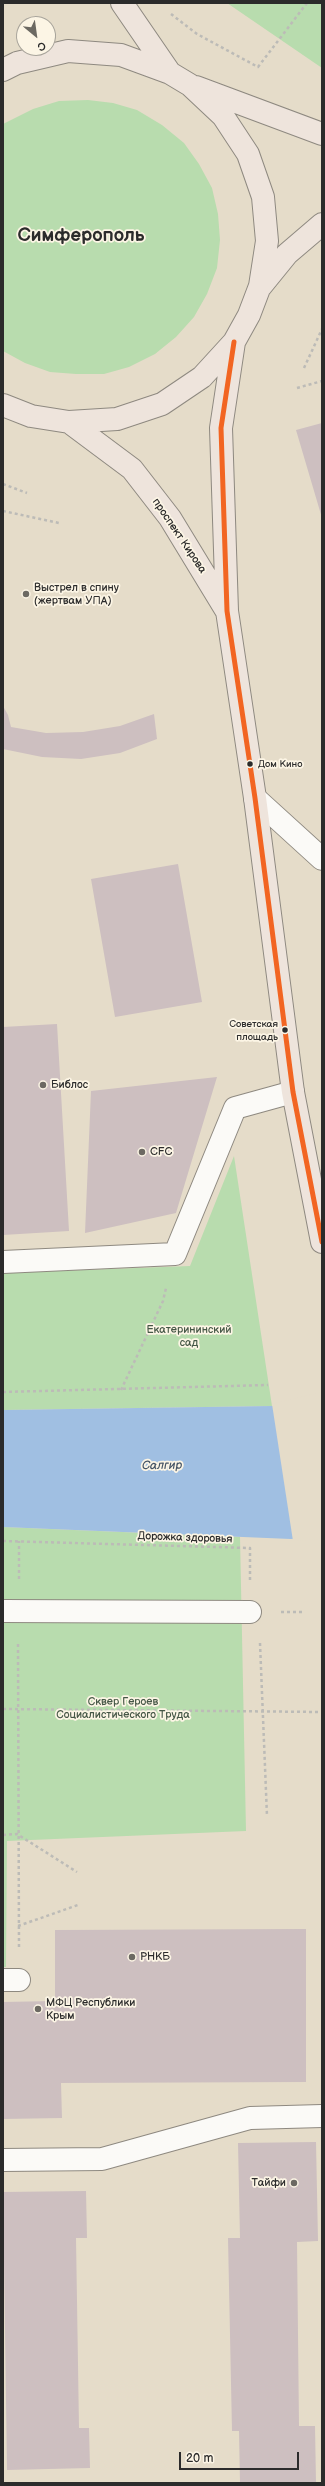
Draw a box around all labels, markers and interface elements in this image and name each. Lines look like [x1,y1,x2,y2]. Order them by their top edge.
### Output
north arrow [16,16,56,56]
text: С [35,39,48,54]
district label: Симферополь [18,225,144,247]
street label: проспект Кирова [149,496,209,576]
place label: Выстрел в спину (жертвам УПА) [34,581,119,607]
marker: Выстрел в спину (жертвам УПА) [21,589,31,599]
place label: Дом Кино [258,758,302,770]
marker: Дом Кино [245,759,255,769]
place label: Советская площадь [229,1018,278,1042]
marker: Советская площадь [280,1025,290,1035]
place label: Библос [51,1078,88,1092]
marker: Библос [38,1080,48,1090]
place label: CFC [150,1145,172,1159]
marker: CFC [137,1147,147,1157]
park label: Екатерининский сад [146,1323,232,1349]
water label: Салгир [142,1458,182,1474]
street label: Дорожка здоровья [137,1530,233,1546]
park label: Сквер Героев Социалистического Труда [56,1695,190,1721]
place label: РНКБ [140,1950,170,1964]
marker: РНКБ [127,1952,137,1962]
place label: МФЦ Республики Крым [46,1996,135,2022]
marker: МФЦ Республики Крым [33,2004,43,2014]
place label: Тайфи [251,2176,286,2190]
marker: Тайфи [289,2178,299,2188]
scale bar [181,2444,301,2470]
text: 20 m [186,2451,213,2466]

